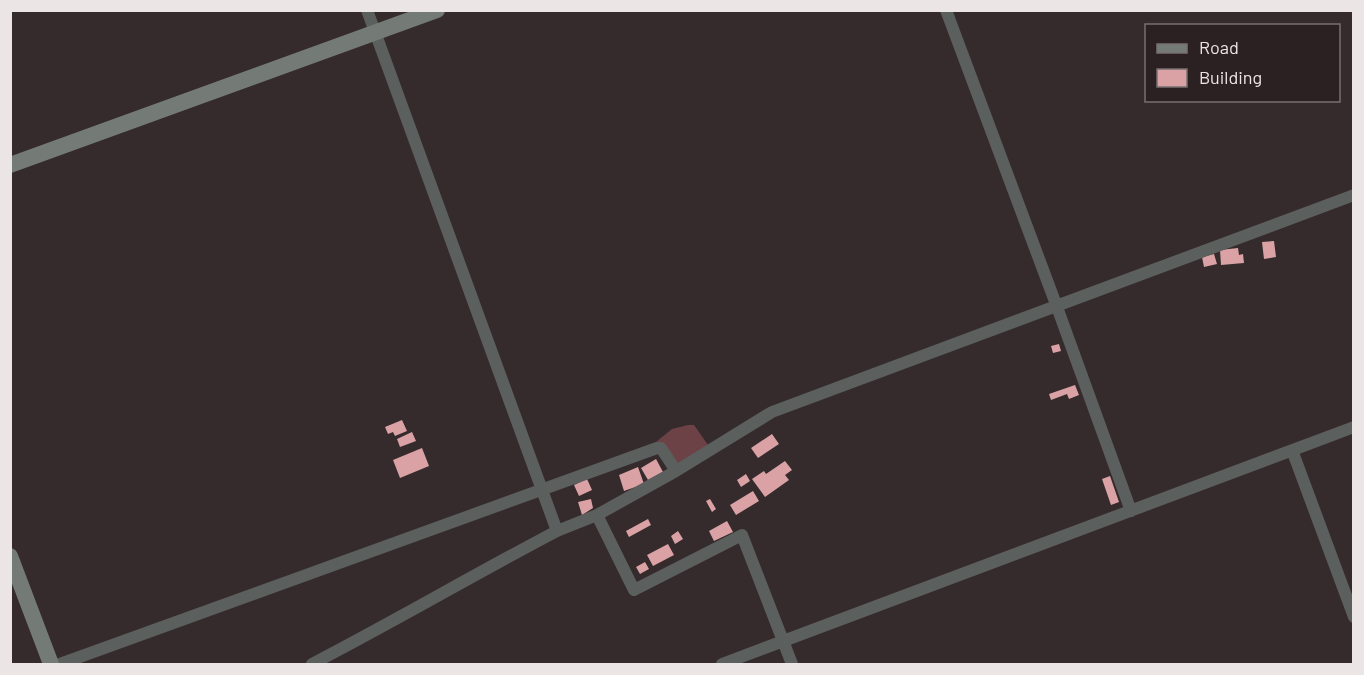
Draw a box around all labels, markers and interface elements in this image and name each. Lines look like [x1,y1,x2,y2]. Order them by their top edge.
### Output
legend [1145,24,1340,102]
text: Road [1199,36,1239,58]
text: Building [1199,66,1262,88]

